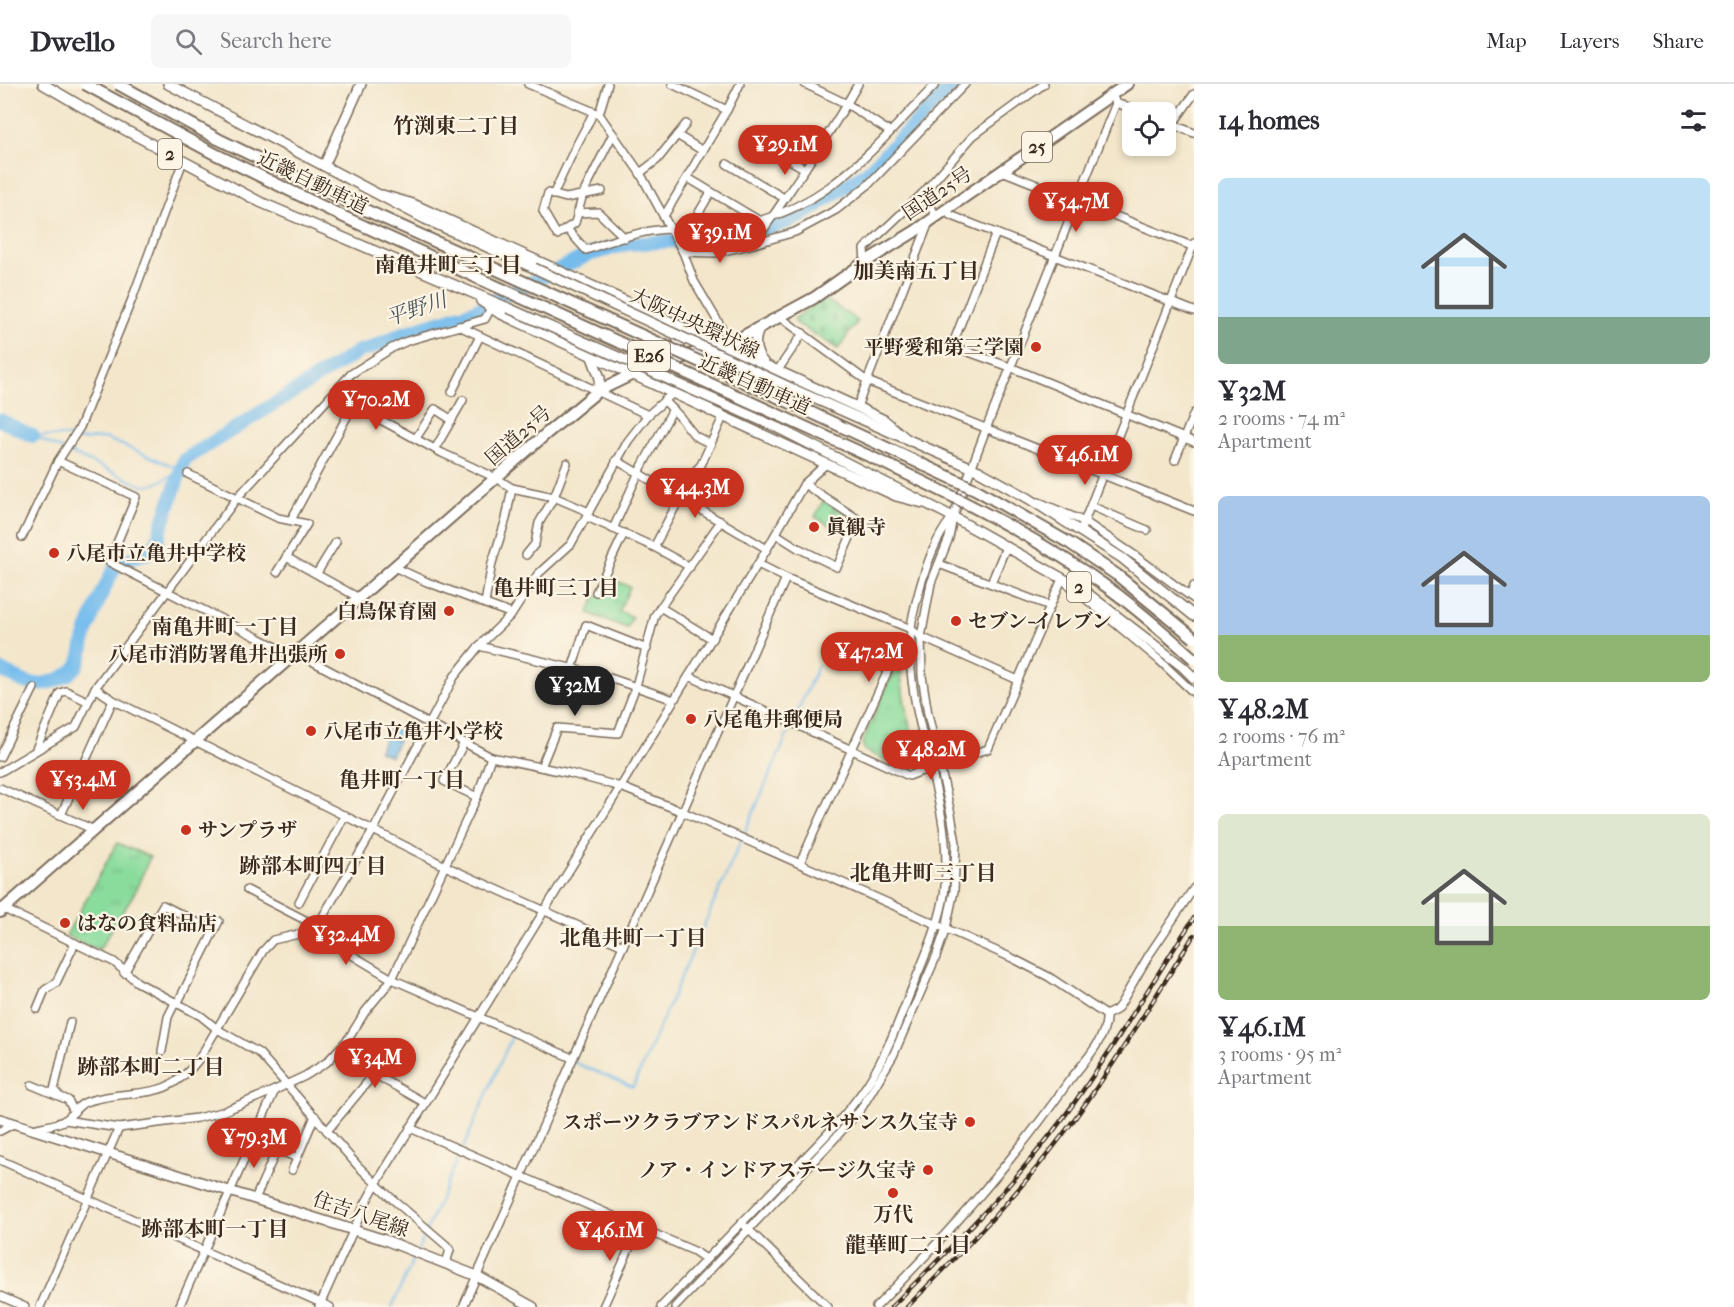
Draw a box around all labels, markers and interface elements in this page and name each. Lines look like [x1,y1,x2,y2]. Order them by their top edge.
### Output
search box [151,14,571,68]
text: Dwello [30,25,115,58]
icon: search [172,25,205,58]
text: Search here [220,28,332,54]
text: Map [1486,29,1527,53]
text: Layers [1560,29,1619,53]
text: Share [1652,29,1704,53]
map controls [1122,102,1176,156]
button: locate [1122,102,1176,156]
icon: filters [1677,104,1710,137]
text: 14 homes [1218,105,1320,136]
district label: 竹渕東二丁目 [393,114,519,138]
pin: ¥29.1M [736,125,834,176]
road number: 25 [1022,132,1052,162]
text: ¥29.1M [752,133,818,156]
road number: 2 [158,139,182,169]
street label: 近畿自動車道 [254,146,372,219]
street label: 国道25号 [898,162,976,225]
pin: ¥54.7M [1027,182,1125,233]
text: ¥54.7M [1042,190,1110,213]
pin: ¥39.1M [671,213,769,264]
icon: home [1410,217,1518,325]
text: ¥39.1M [688,221,752,244]
district label: 南亀井町三丁目 [375,253,522,277]
district label: 加美南五丁目 [853,259,979,283]
street label: 大阪中央環状線 [626,283,763,363]
water label: 平野川 [382,287,452,331]
place label: 平野愛和第三学園 [864,336,1024,359]
marker: 平野愛和第三学園 [1029,340,1043,354]
road number: E26 [628,341,670,371]
street label: 近畿自動車道 [695,350,814,419]
text: ¥32M [1218,376,1286,407]
pin: ¥70.2M [327,380,425,431]
text: ¥70.2M [342,388,410,411]
street label: 国道25号 [481,401,556,470]
text: 2 rooms · 74 m² [1218,407,1345,430]
text: Apartment [1218,430,1312,453]
pin: ¥46.1M [1036,435,1134,486]
text: ¥46.1M [1051,443,1119,466]
pin: ¥44.3M [646,468,744,519]
text: ¥44.3M [660,476,730,499]
place label: 眞観寺 [826,516,886,539]
marker: 眞観寺 [807,520,821,534]
icon: home [1410,535,1518,643]
place label: 八尾市立亀井中学校 [66,542,246,565]
marker: 八尾市立亀井中学校 [47,546,61,560]
road number: 2 [1067,572,1091,602]
district label: 亀井町三丁目 [493,576,619,600]
place label: 白鳥保育園 [337,600,437,623]
marker: 白鳥保育園 [442,604,456,618]
place label: セブン-イレブン [968,610,1112,633]
marker: セブン-イレブン [949,614,963,628]
district label: 南亀井町一丁目 [152,615,299,639]
pin: ¥47.2M [820,632,918,683]
text: ¥47.2M [835,640,903,663]
place label: 八尾市消防署亀井出張所 [108,643,328,666]
marker: 八尾市消防署亀井出張所 [333,647,347,661]
pin: ¥32M [539,666,611,717]
text: ¥32M [549,674,601,697]
text: ¥48.2M [1218,694,1309,725]
place label: 八尾亀井郵便局 [703,708,843,731]
marker: 八尾亀井郵便局 [684,712,698,726]
place label: 八尾市立亀井小学校 [323,720,503,743]
marker: 八尾市立亀井小学校 [304,724,318,738]
text: 2 rooms · 76 m² [1218,725,1345,748]
pin: ¥48.2M [882,730,980,781]
text: ¥48.2M [896,738,966,761]
text: Apartment [1218,748,1312,771]
pin: ¥53.4M [34,760,132,811]
text: ¥53.4M [50,768,116,791]
district label: 亀井町一丁目 [339,768,465,792]
place label: サンプラザ [198,819,297,842]
marker: サンプラザ [179,823,193,837]
icon: home [1410,853,1518,961]
district label: 跡部本町四丁目 [240,854,387,878]
district label: 北亀井町三丁目 [850,861,997,885]
place label: はなの食料品店 [77,912,217,935]
pin: ¥32.4M [297,915,395,966]
marker: はなの食料品店 [58,916,72,930]
text: ¥32.4M [312,923,380,946]
district label: 北亀井町一丁目 [560,926,707,950]
text: ¥46.1M [1218,1012,1306,1043]
pin: ¥34M [339,1038,411,1089]
text: 3 rooms · 95 m² [1218,1043,1341,1066]
text: ¥34M [348,1046,402,1069]
district label: 跡部本町二丁目 [78,1055,225,1079]
text: Apartment [1218,1066,1312,1089]
place label: スポーツクラブアンドスパルネサンス久宝寺 [562,1111,958,1134]
marker: スポーツクラブアンドスパルネサンス久宝寺 [963,1115,977,1129]
pin: ¥79.3M [205,1118,303,1169]
text: ¥79.3M [221,1126,287,1149]
place label: ノア・インドアステージ久宝寺 [638,1159,916,1182]
marker: ノア・インドアステージ久宝寺 [921,1163,935,1177]
marker: 万代 [886,1186,900,1200]
street label: 住吉八尾線 [310,1187,412,1242]
place label: 万代 [873,1203,913,1226]
pin: ¥46.1M [561,1211,659,1262]
district label: 跡部本町一丁目 [142,1217,289,1241]
text: ¥46.1M [576,1219,644,1242]
district label: 龍華町二丁目 [845,1233,971,1257]

